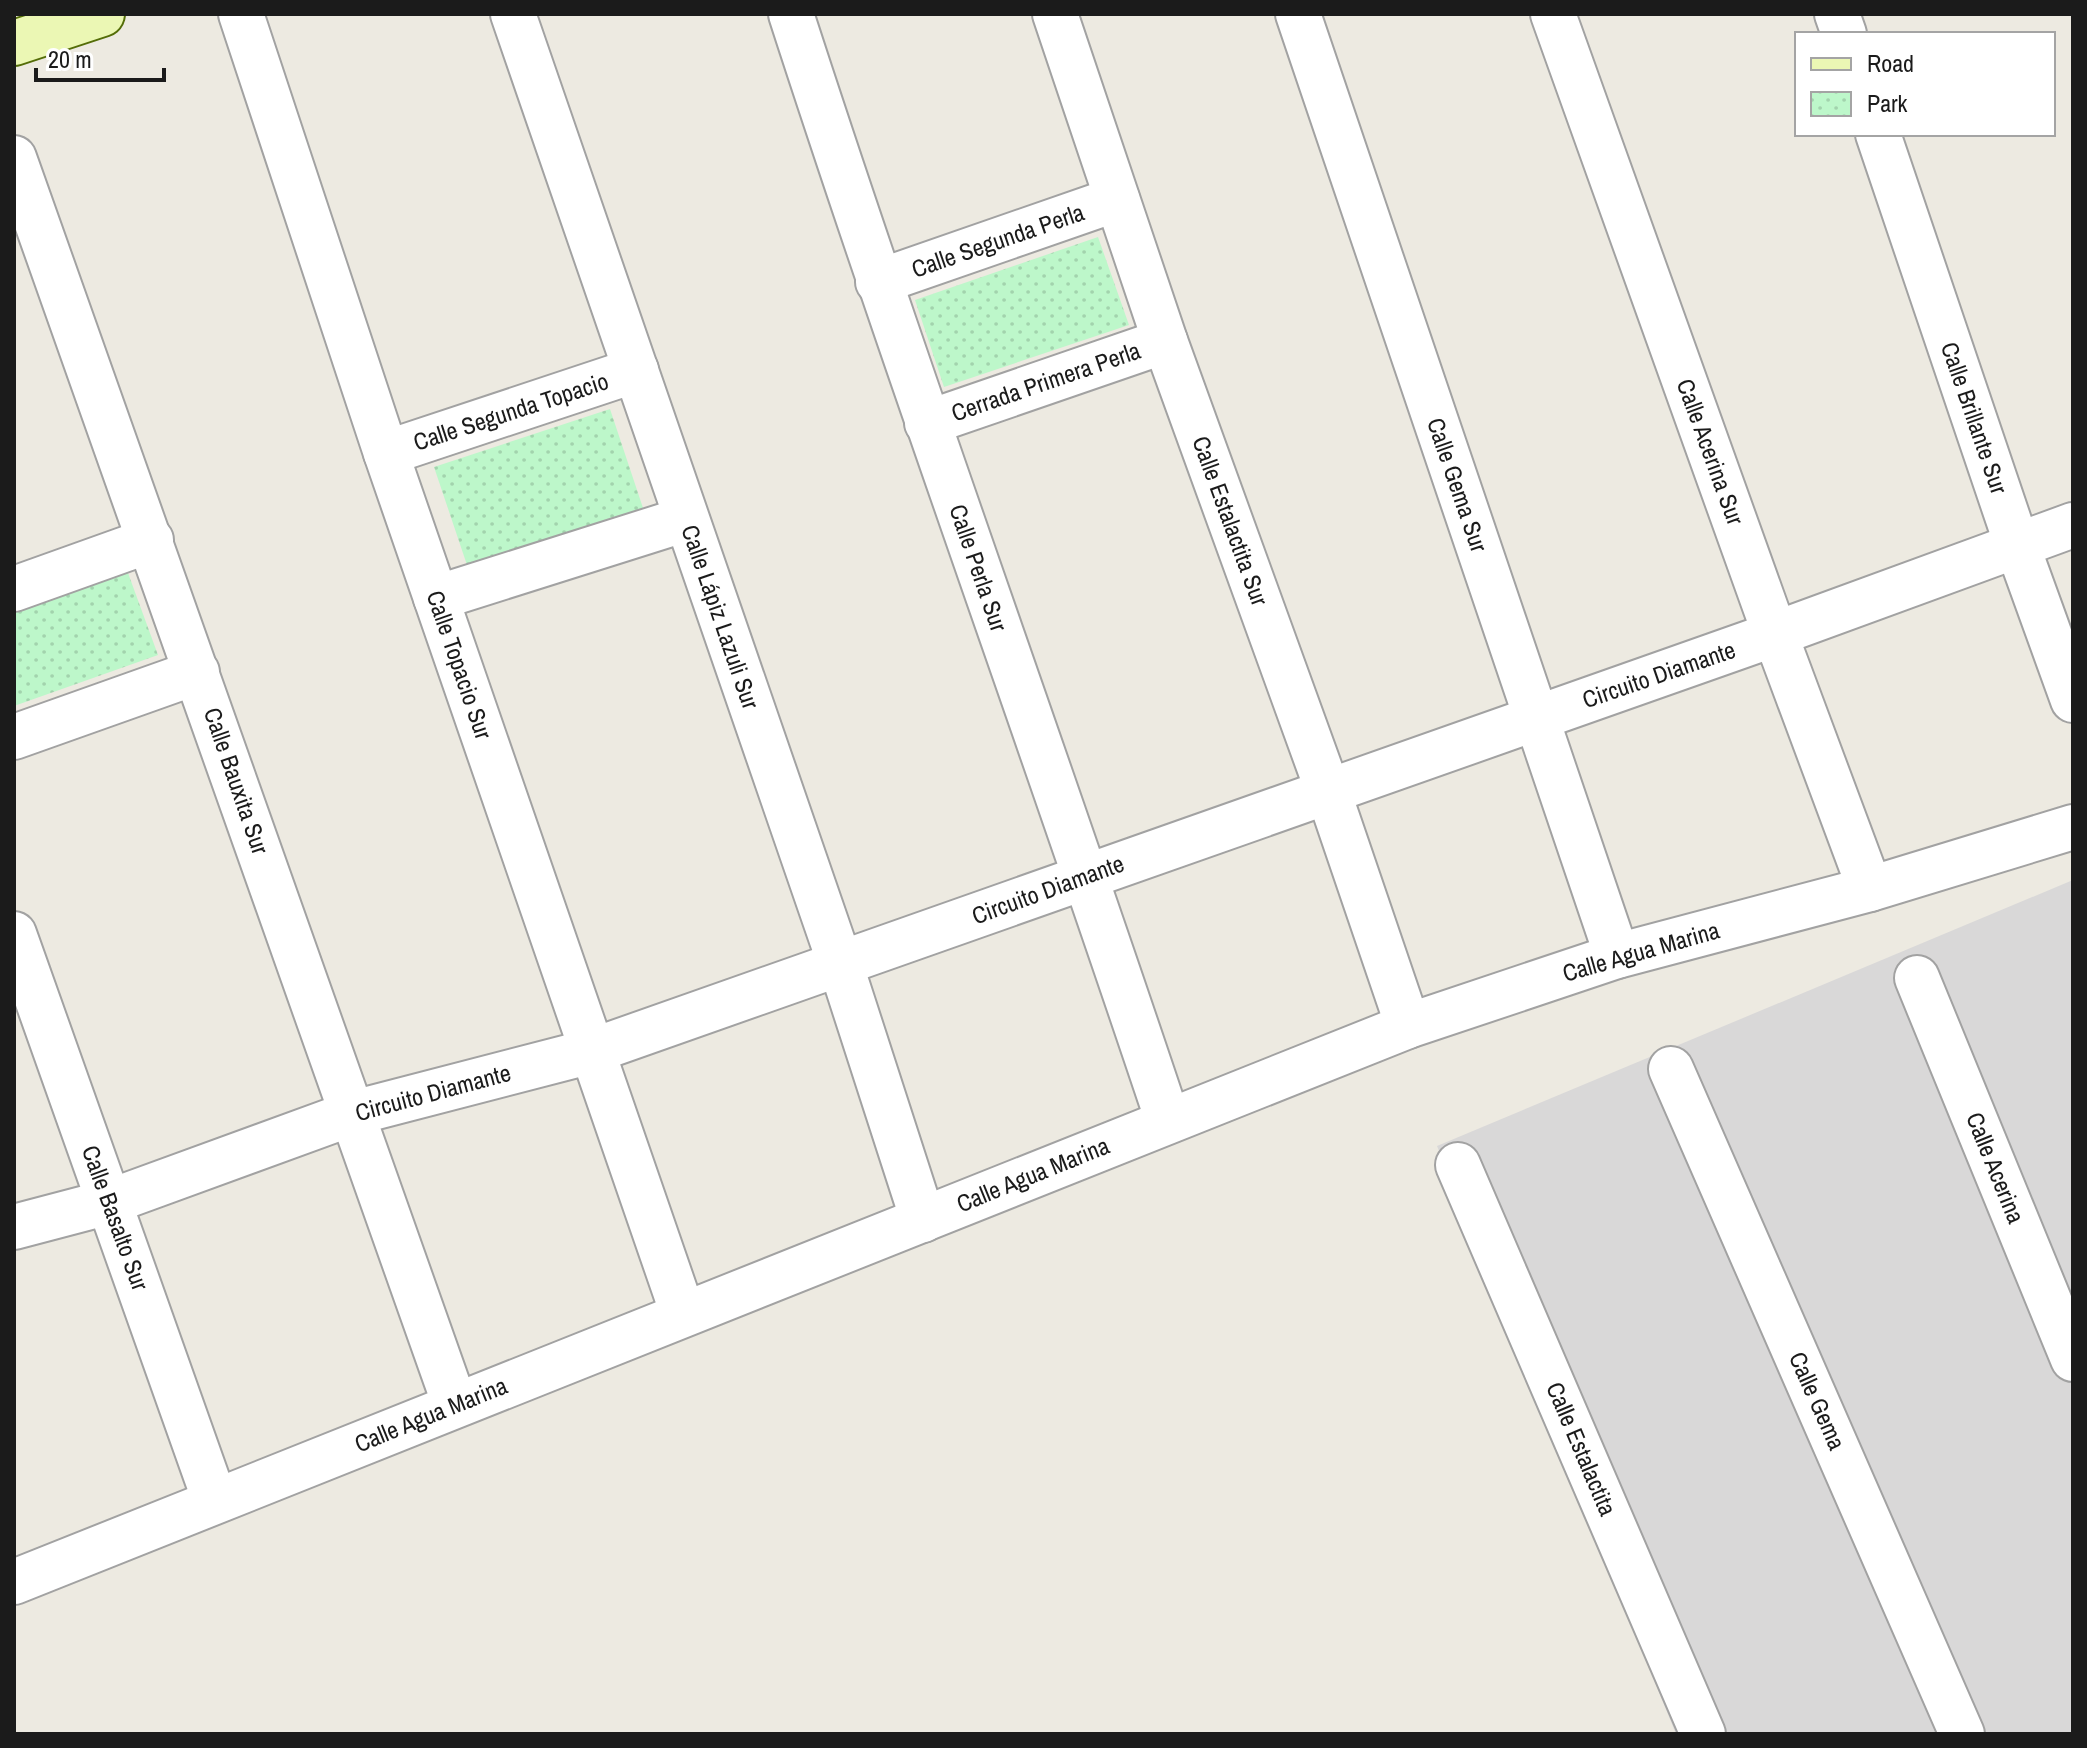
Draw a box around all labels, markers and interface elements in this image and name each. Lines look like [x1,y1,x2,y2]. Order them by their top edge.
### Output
scale bar [36,32,164,82]
legend [1795,32,2055,136]
text: 20 m [48,43,92,75]
text: Road [1867,47,1914,79]
text: Park [1867,87,1908,119]
street label: Calle Segunda Perla [907,196,1088,285]
street label: Cerrada Primera Perla [947,334,1145,428]
street label: Calle Brillante Sur [1934,337,2016,498]
street label: Calle Segunda Topacio [409,364,612,458]
street label: Calle Acerina Sur [1670,374,1752,529]
street label: Calle Gema Sur [1420,413,1496,556]
street label: Calle Estalactita Sur [1185,431,1277,610]
street label: Calle Perla Sur [942,500,1016,636]
street label: Calle Lápiz Lazuli Sur [674,520,768,713]
street label: Calle Topacio Sur [420,586,500,744]
street label: Circuito Diamante [1578,633,1739,715]
street label: Calle Bauxita Sur [197,703,277,859]
street label: Circuito Diamante [967,847,1128,931]
street label: Calle Agua Marina [1558,913,1723,989]
street label: Circuito Diamante [351,1056,514,1128]
street label: Calle Acerina [1959,1107,2033,1228]
street label: Calle Agua Marina [952,1129,1114,1219]
street label: Calle Basalto Sur [75,1141,157,1295]
street label: Calle Gema [1782,1347,1854,1455]
street label: Calle Agua Marina [350,1369,512,1459]
street label: Calle Estalactita [1539,1377,1624,1520]

